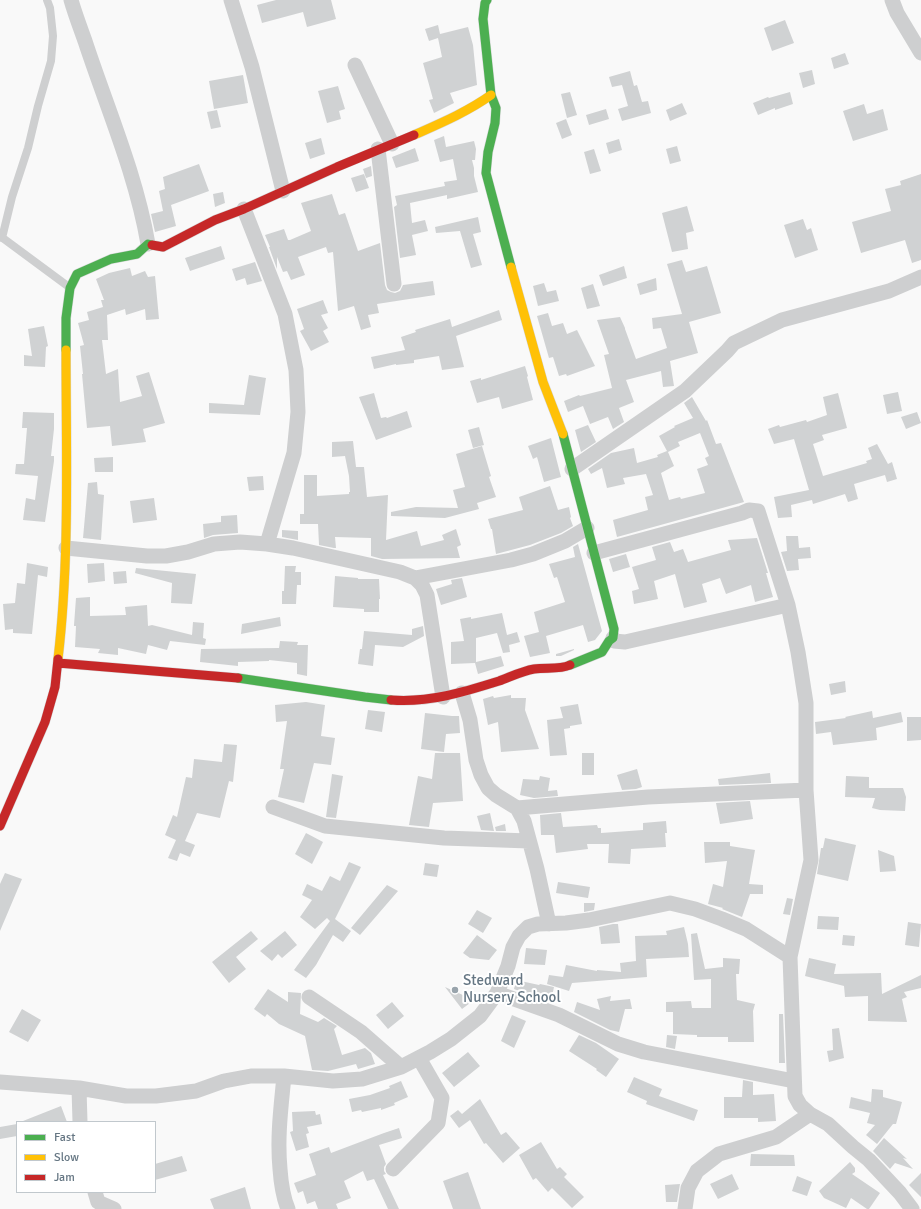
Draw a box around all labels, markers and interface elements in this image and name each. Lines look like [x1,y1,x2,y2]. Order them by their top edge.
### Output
place label: Stedward Nursery School [463,972,561,1007]
marker: Stedward Nursery School [450,985,460,995]
legend [16,1121,156,1193]
text: Fast [54,1130,75,1145]
text: Slow [54,1150,79,1165]
text: Jam [54,1170,75,1185]

